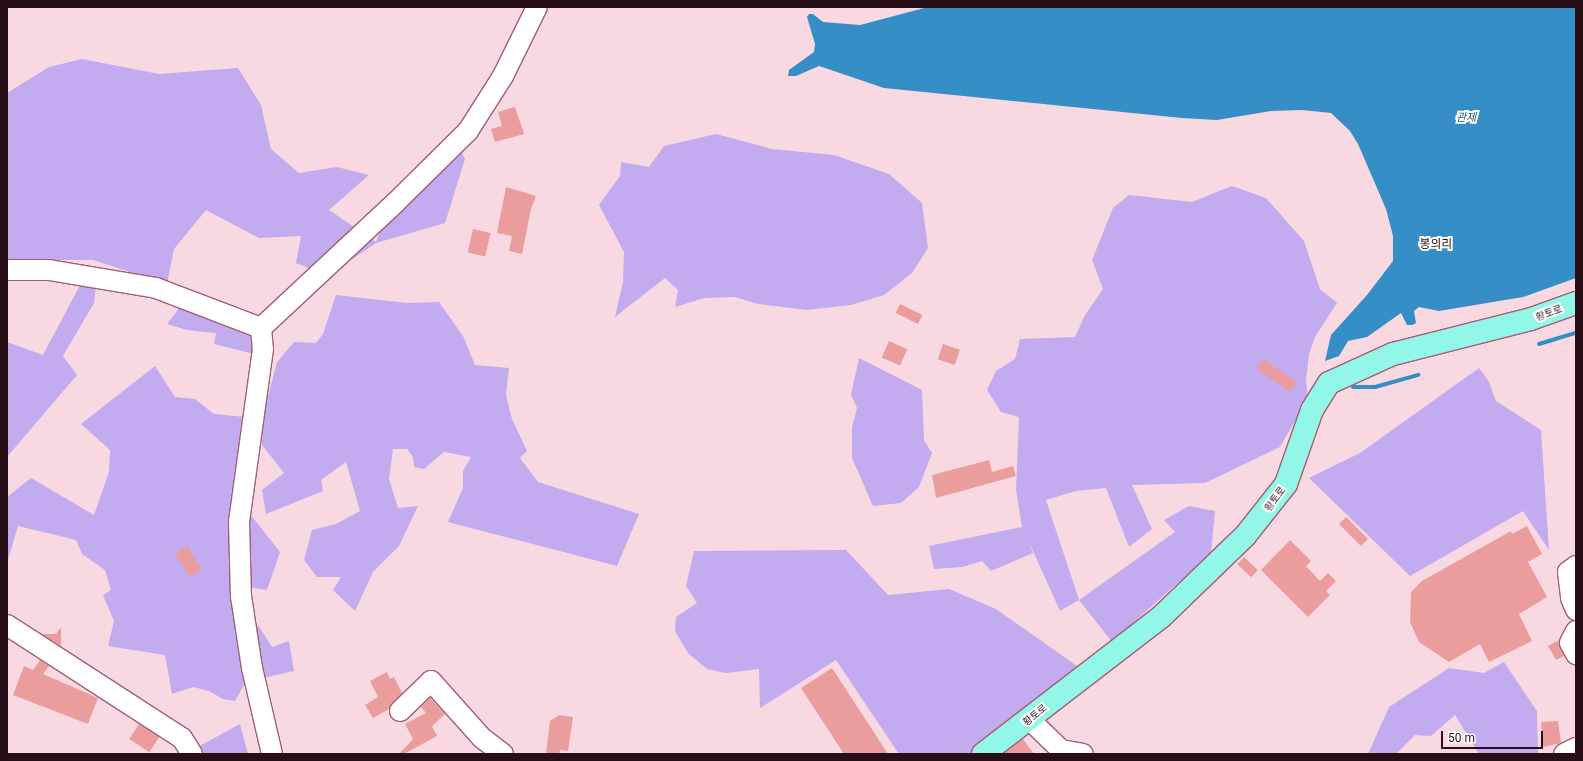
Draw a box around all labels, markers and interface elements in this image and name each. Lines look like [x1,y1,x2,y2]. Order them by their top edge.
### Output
water label: 관제 [1456,111,1476,125]
district label: 봉의리 [1419,238,1453,252]
street label: 황토로 [1534,303,1564,323]
street label: 황토로 [1262,484,1288,514]
street label: 황토로 [1020,702,1050,728]
scale bar [1443,723,1545,749]
text: 50 m [1448,731,1475,745]

